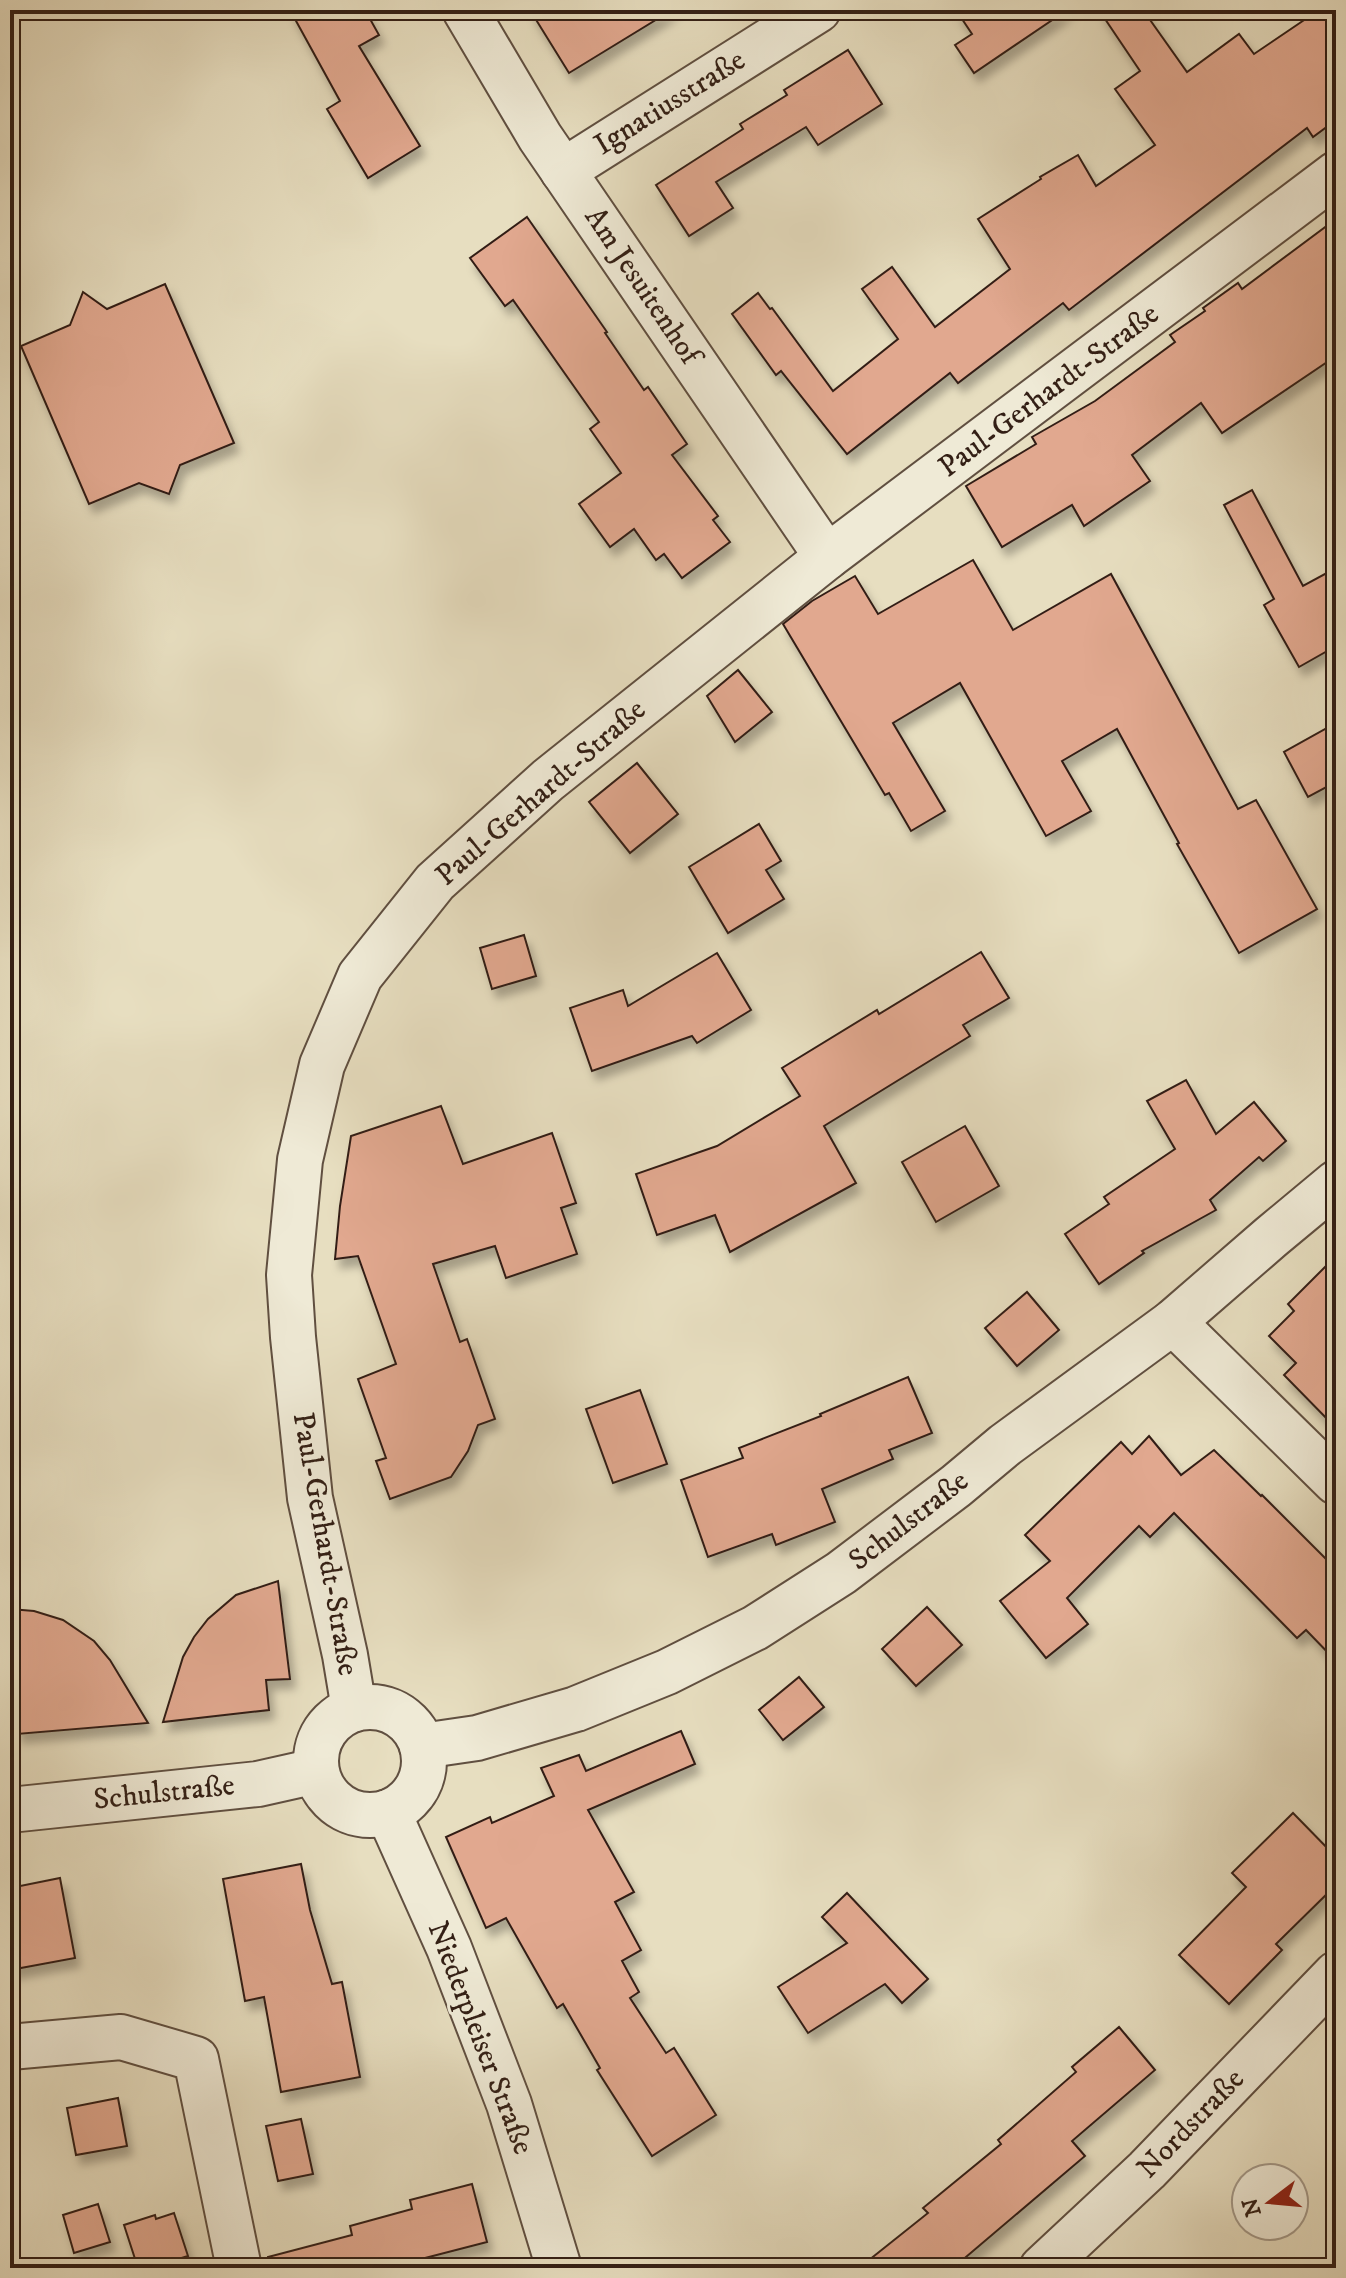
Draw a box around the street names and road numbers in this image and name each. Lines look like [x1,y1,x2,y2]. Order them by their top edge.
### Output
street label: Ignatiusstraße [588,42,752,164]
street label: Am Jesuitenhof [576,200,711,375]
street label: Paul-Gerhardt-Straße [932,296,1166,486]
street label: Paul-Gerhardt-Straße [428,692,654,894]
street label: Paul-Gerhardt-Straße [284,1410,366,1678]
street label: Schulstraße [842,1463,976,1579]
street label: Schulstraße [92,1767,236,1819]
street label: Niederpleiser Straße [419,1916,541,2160]
street label: Nordstraße [1130,2061,1252,2187]

